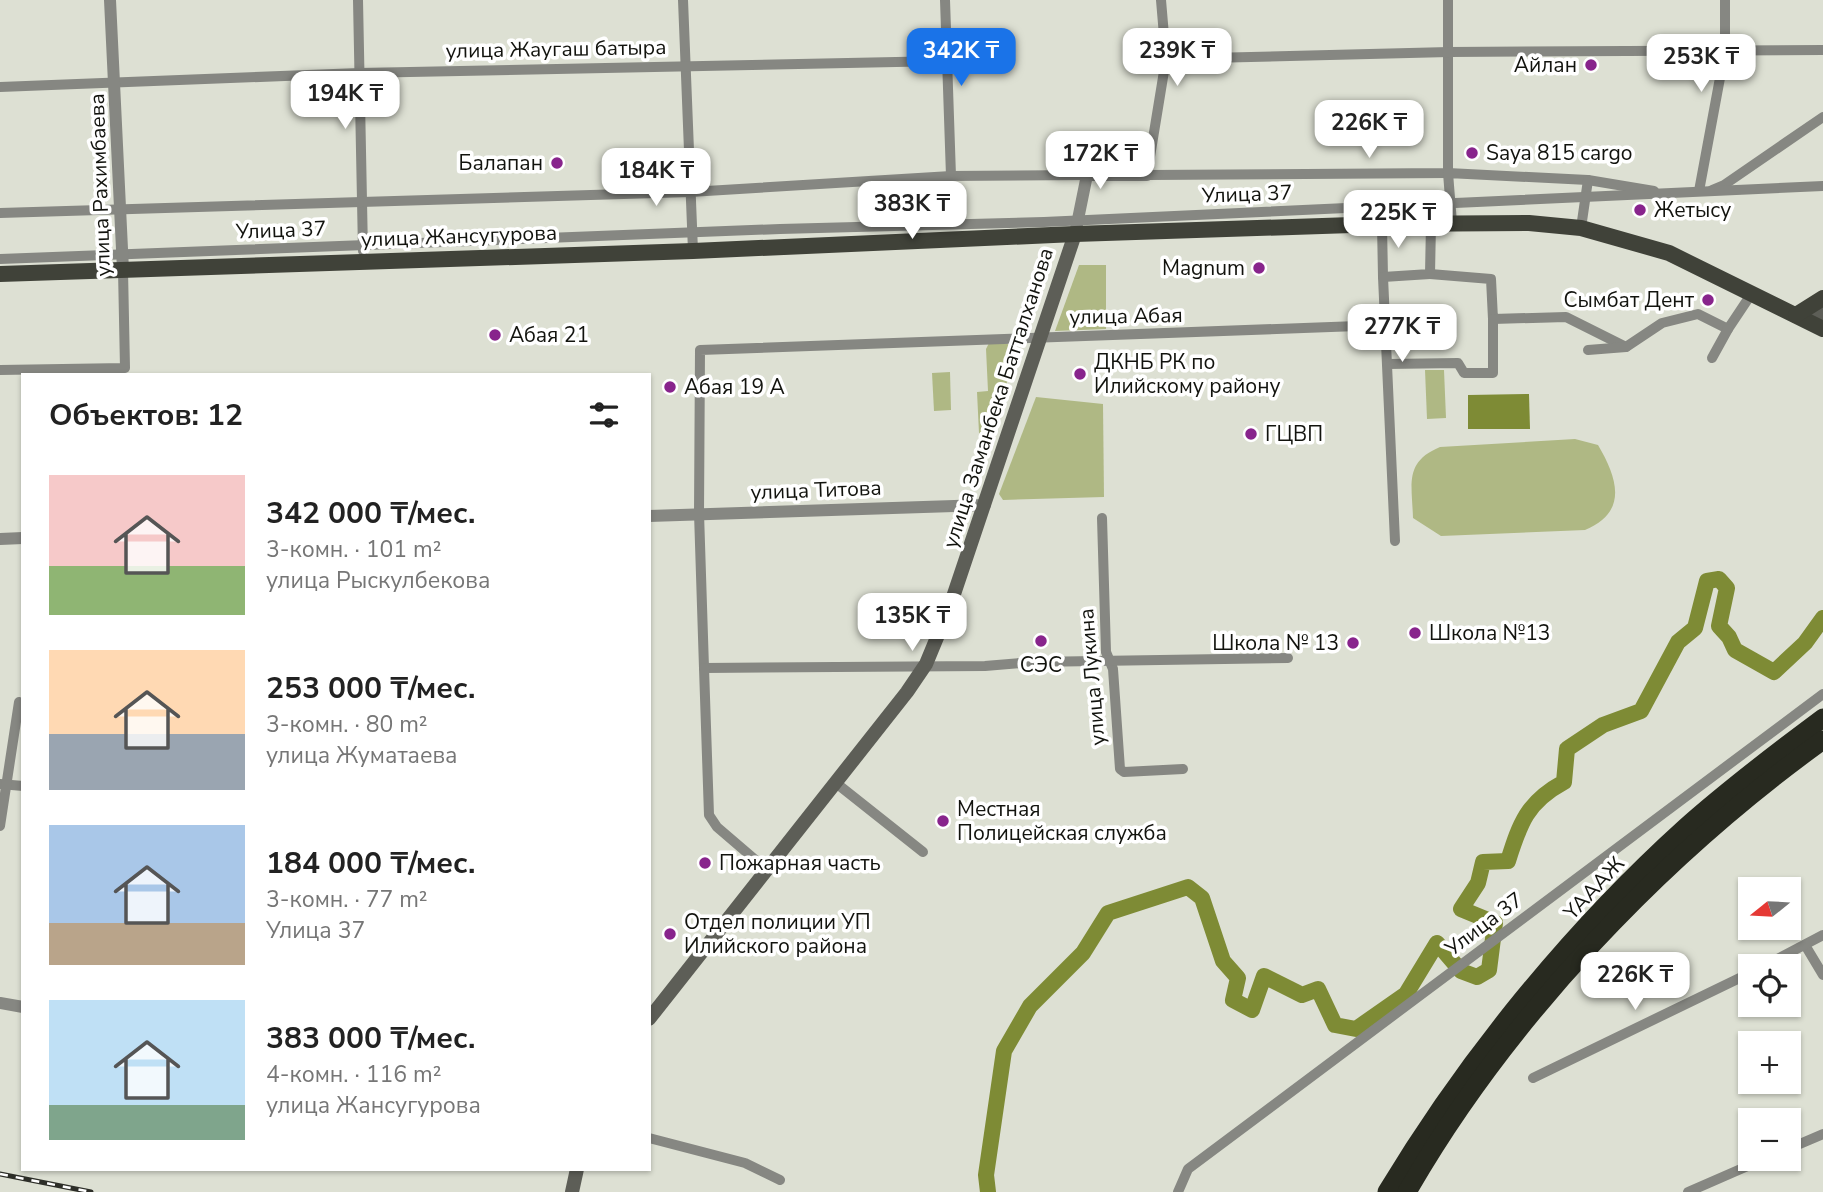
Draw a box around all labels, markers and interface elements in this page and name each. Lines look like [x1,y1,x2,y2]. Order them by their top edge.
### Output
pin: 342K ₸ [904,28,1018,88]
pin: 239K ₸ [1120,28,1234,88]
street label: улица Жаугаш батыра [445,33,667,65]
pin: 253K ₸ [1644,34,1758,94]
text: 342K ₸ [923,35,999,66]
text: 239K ₸ [1139,35,1215,66]
text: 253K ₸ [1663,41,1739,72]
place label: Айлан [1514,51,1577,79]
marker: Айлан [1583,57,1599,73]
pin: 194K ₸ [288,72,402,131]
text: 194K ₸ [307,78,383,109]
street label: улица Рахимбаева [83,93,117,277]
pin: 226K ₸ [1312,100,1426,160]
text: 226K ₸ [1331,107,1407,138]
pin: 172K ₸ [1043,132,1157,191]
text: 172K ₸ [1062,138,1138,169]
place label: Saya 815 cargo [1486,139,1632,167]
marker: Saya 815 cargo [1464,145,1480,161]
pin: 184K ₸ [599,148,713,208]
place label: Балапан [459,149,543,177]
marker: Балапан [549,155,565,171]
text: 184K ₸ [618,155,694,186]
street label: Улица 37 [1200,178,1293,210]
pin: 383K ₸ [855,182,969,241]
text: 383K ₸ [874,188,950,219]
pin: 225K ₸ [1341,190,1455,250]
place label: Жетысу [1654,196,1731,224]
text: 225K ₸ [1360,197,1436,228]
marker: Жетысу [1632,202,1648,218]
street label: Улица 37 [234,214,327,246]
street label: улица Жансугурова [360,219,558,253]
street label: улица Заманбека Батталханова [936,244,1060,552]
place label: Magnum [1162,254,1245,282]
marker: Magnum [1251,260,1267,276]
place label: Сымбат Дент [1563,286,1695,314]
marker: Сымбат Дент [1700,292,1716,308]
street label: улица Абая [1069,301,1183,331]
pin: 277K ₸ [1345,304,1459,364]
text: 277K ₸ [1364,311,1440,342]
place label: Абая 21 [509,321,589,349]
marker: Абая 21 [487,327,503,343]
place label: ДКНБ РК по Илийскому району [1094,348,1280,400]
marker: ДКНБ РК по Илийскому району [1072,366,1088,382]
place label: Абая 19 А [684,373,785,401]
marker: Абая 19 А [662,379,678,395]
text: Объектов: 12 [49,395,243,436]
icon: filters [585,396,623,434]
place label: ГЦВП [1265,420,1323,448]
marker: ГЦВП [1243,426,1259,442]
street label: улица Титова [750,474,882,506]
text: 342 000 ₸/мес. [266,493,475,534]
icon: home [105,503,189,587]
text: 3-комн. · 101 m² [266,534,441,565]
text: улица Рыскулбекова [266,565,490,596]
pin: 135K ₸ [855,594,969,653]
text: 135K ₸ [874,600,950,631]
street label: улица Лукина [1072,607,1112,747]
place label: Школа №13 [1429,619,1550,647]
marker: Школа №13 [1407,625,1423,641]
place label: Школа № 13 [1212,629,1339,657]
marker: СЭС [1033,633,1049,649]
marker: Школа № 13 [1345,635,1361,651]
place label: СЭС [1020,651,1062,679]
text: 253 000 ₸/мес. [266,668,475,709]
icon: home [105,678,189,762]
text: 3-комн. · 80 m² [266,709,428,740]
text: улица Жуматаева [266,740,457,771]
place label: Местная Полицейская служба [957,795,1167,847]
marker: Местная Полицейская служба [935,813,951,829]
text: 184 000 ₸/мес. [266,843,475,884]
place label: Пожарная часть [719,849,881,877]
street label: ҮАААЖ [1557,850,1631,926]
icon: home [105,853,189,937]
marker: Пожарная часть [697,855,713,871]
north arrow [1738,877,1801,940]
map controls [1738,877,1801,1171]
text: 3-комн. · 77 m² [266,884,428,915]
street label: Улица 37 [1439,886,1529,963]
place label: Отдел полиции УП Илийского района [684,908,871,960]
text: Улица 37 [266,915,365,946]
marker: Отдел полиции УП Илийского района [662,926,678,942]
pin: 226K ₸ [1578,953,1692,1012]
button: locate [1738,954,1801,1017]
text: 226K ₸ [1597,959,1673,990]
text: 383 000 ₸/мес. [266,1018,475,1059]
icon: home [105,1028,189,1112]
button: + [1738,1031,1801,1094]
text: 4-комн. · 116 m² [266,1059,441,1090]
text: улица Жансугурова [266,1090,481,1121]
button: − [1738,1108,1801,1171]

